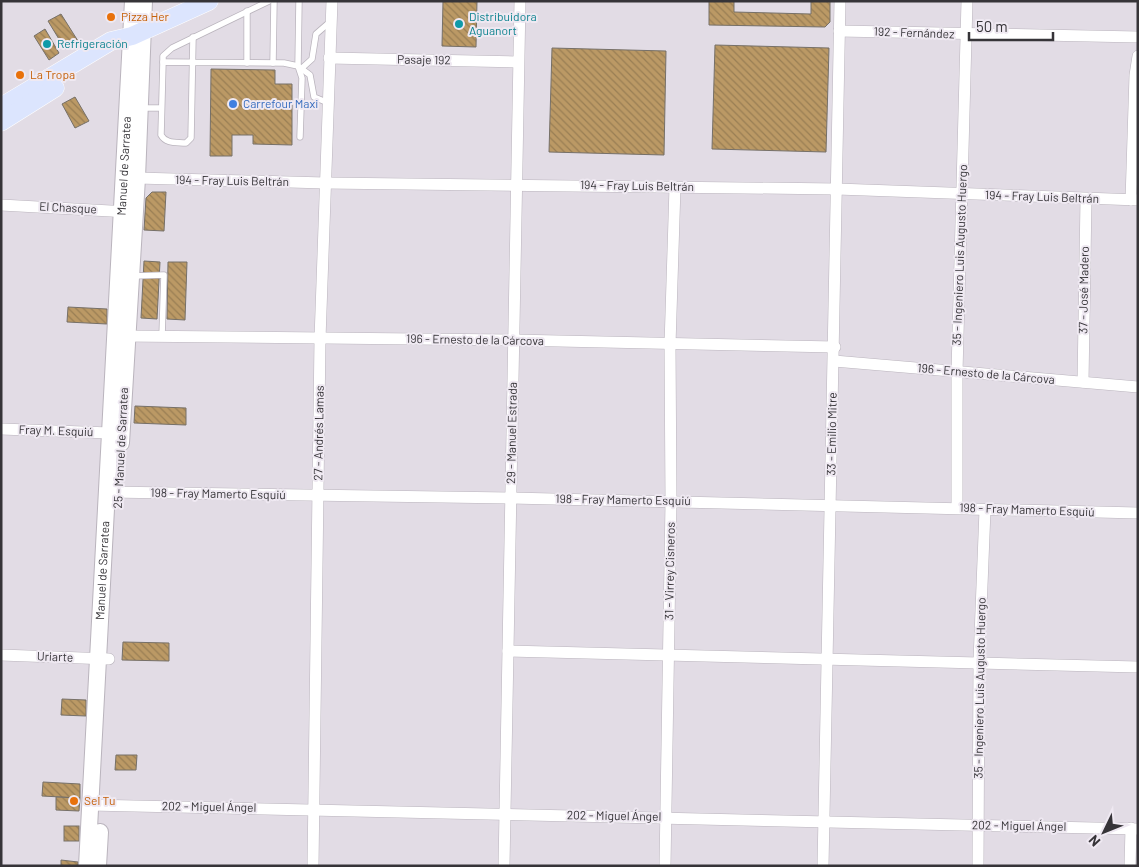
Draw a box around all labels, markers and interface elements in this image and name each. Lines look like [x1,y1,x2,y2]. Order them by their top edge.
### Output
place label: Pizza Her [121,9,170,23]
place label: Distribuidora Aguanort [469,9,537,37]
scale bar [969,10,1053,42]
marker: Pizza Her [105,11,117,23]
text: 50 m [976,17,1008,35]
marker: Distribuidora Aguanort [453,18,465,30]
street label: 192 - Fernández [873,24,955,40]
place label: Refrigeración [57,36,128,50]
marker: Refrigeración [41,38,53,50]
street label: Pasaje 192 [397,52,451,66]
place label: La Tropa [30,67,75,81]
marker: La Tropa [14,69,26,81]
place label: Carrefour Maxi [243,96,318,110]
marker: Carrefour Maxi [227,98,239,110]
street label: Manuel de Sarratea [114,116,133,216]
street label: 35 - Ingeniero Luis Augusto Huergo [949,164,969,346]
street label: 194 - Fray Luis Beltrán [175,172,289,188]
street label: 194 - Fray Luis Beltrán [580,177,694,193]
street label: 194 - Fray Luis Beltrán [985,187,1099,205]
street label: El Chasque [39,199,97,215]
street label: 37 - José Madero [1075,246,1091,334]
street label: 196 - Ernesto de la Cárcova [406,331,544,347]
street label: 196 - Ernesto de la Cárcova [917,360,1055,386]
street label: 29 - Manuel Estrada [503,382,519,484]
street label: 27 - Andrés Lamas [310,385,326,481]
street label: 25 - Manuel de Sarratea [110,387,130,509]
street label: 33 - Emilio Mitre [823,392,839,476]
street label: Fray M. Esquiú [18,422,94,438]
street label: 198 - Fray Mamerto Esquiú [150,485,286,501]
street label: 198 - Fray Mamerto Esquiú [555,491,691,507]
street label: 198 - Fray Mamerto Esquiú [959,500,1095,518]
street label: Manuel de Sarratea [92,520,111,620]
street label: 31 - Virrey Cisneros [661,521,677,620]
street label: 35 - Ingeniero Luis Augusto Huergo [970,597,988,779]
street label: Uriarte [37,648,74,664]
place label: Sel Tu [84,793,115,807]
marker: Sel Tu [68,795,80,807]
street label: 202 - Miguel Ángel [162,798,256,814]
street label: 202 - Miguel Ángel [567,807,661,823]
north arrow [1079,807,1129,857]
street label: 202 - Miguel Ángel [972,817,1066,833]
text: N [1085,832,1104,850]

